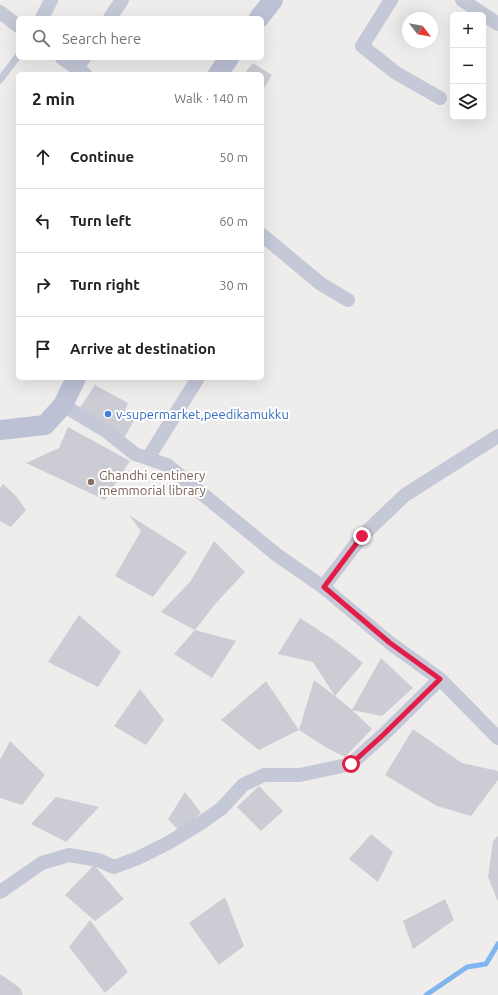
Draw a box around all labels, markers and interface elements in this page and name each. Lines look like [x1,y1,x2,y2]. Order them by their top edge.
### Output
north arrow [402,12,438,48]
map controls [450,12,486,120]
button: + [450,12,486,48]
search box [16,16,264,60]
icon: search [30,27,52,49]
text: Search here [62,30,141,47]
button: − [450,48,486,84]
button: layers [450,84,486,120]
text: 2 min [32,89,75,108]
text: Walk · 140 m [174,91,248,105]
icon: ahead [32,146,54,168]
text: Continue [70,148,134,165]
text: 50 m [219,150,248,164]
icon: left [32,210,54,232]
text: Turn left [70,212,131,229]
text: 60 m [219,214,248,228]
icon: right [32,274,54,296]
text: Turn right [70,276,140,293]
text: 30 m [219,278,248,292]
icon: arrive [32,338,54,360]
text: Arrive at destination [70,340,216,357]
place label: v-supermarket,peedikamukku [116,407,289,422]
marker: v-supermarket,peedikamukku [103,409,113,419]
place label: Ghandhi centinery memmorial library [99,468,206,497]
marker: Ghandhi centinery memmorial library [86,477,96,487]
route end [353,527,371,545]
route start [342,755,360,773]

